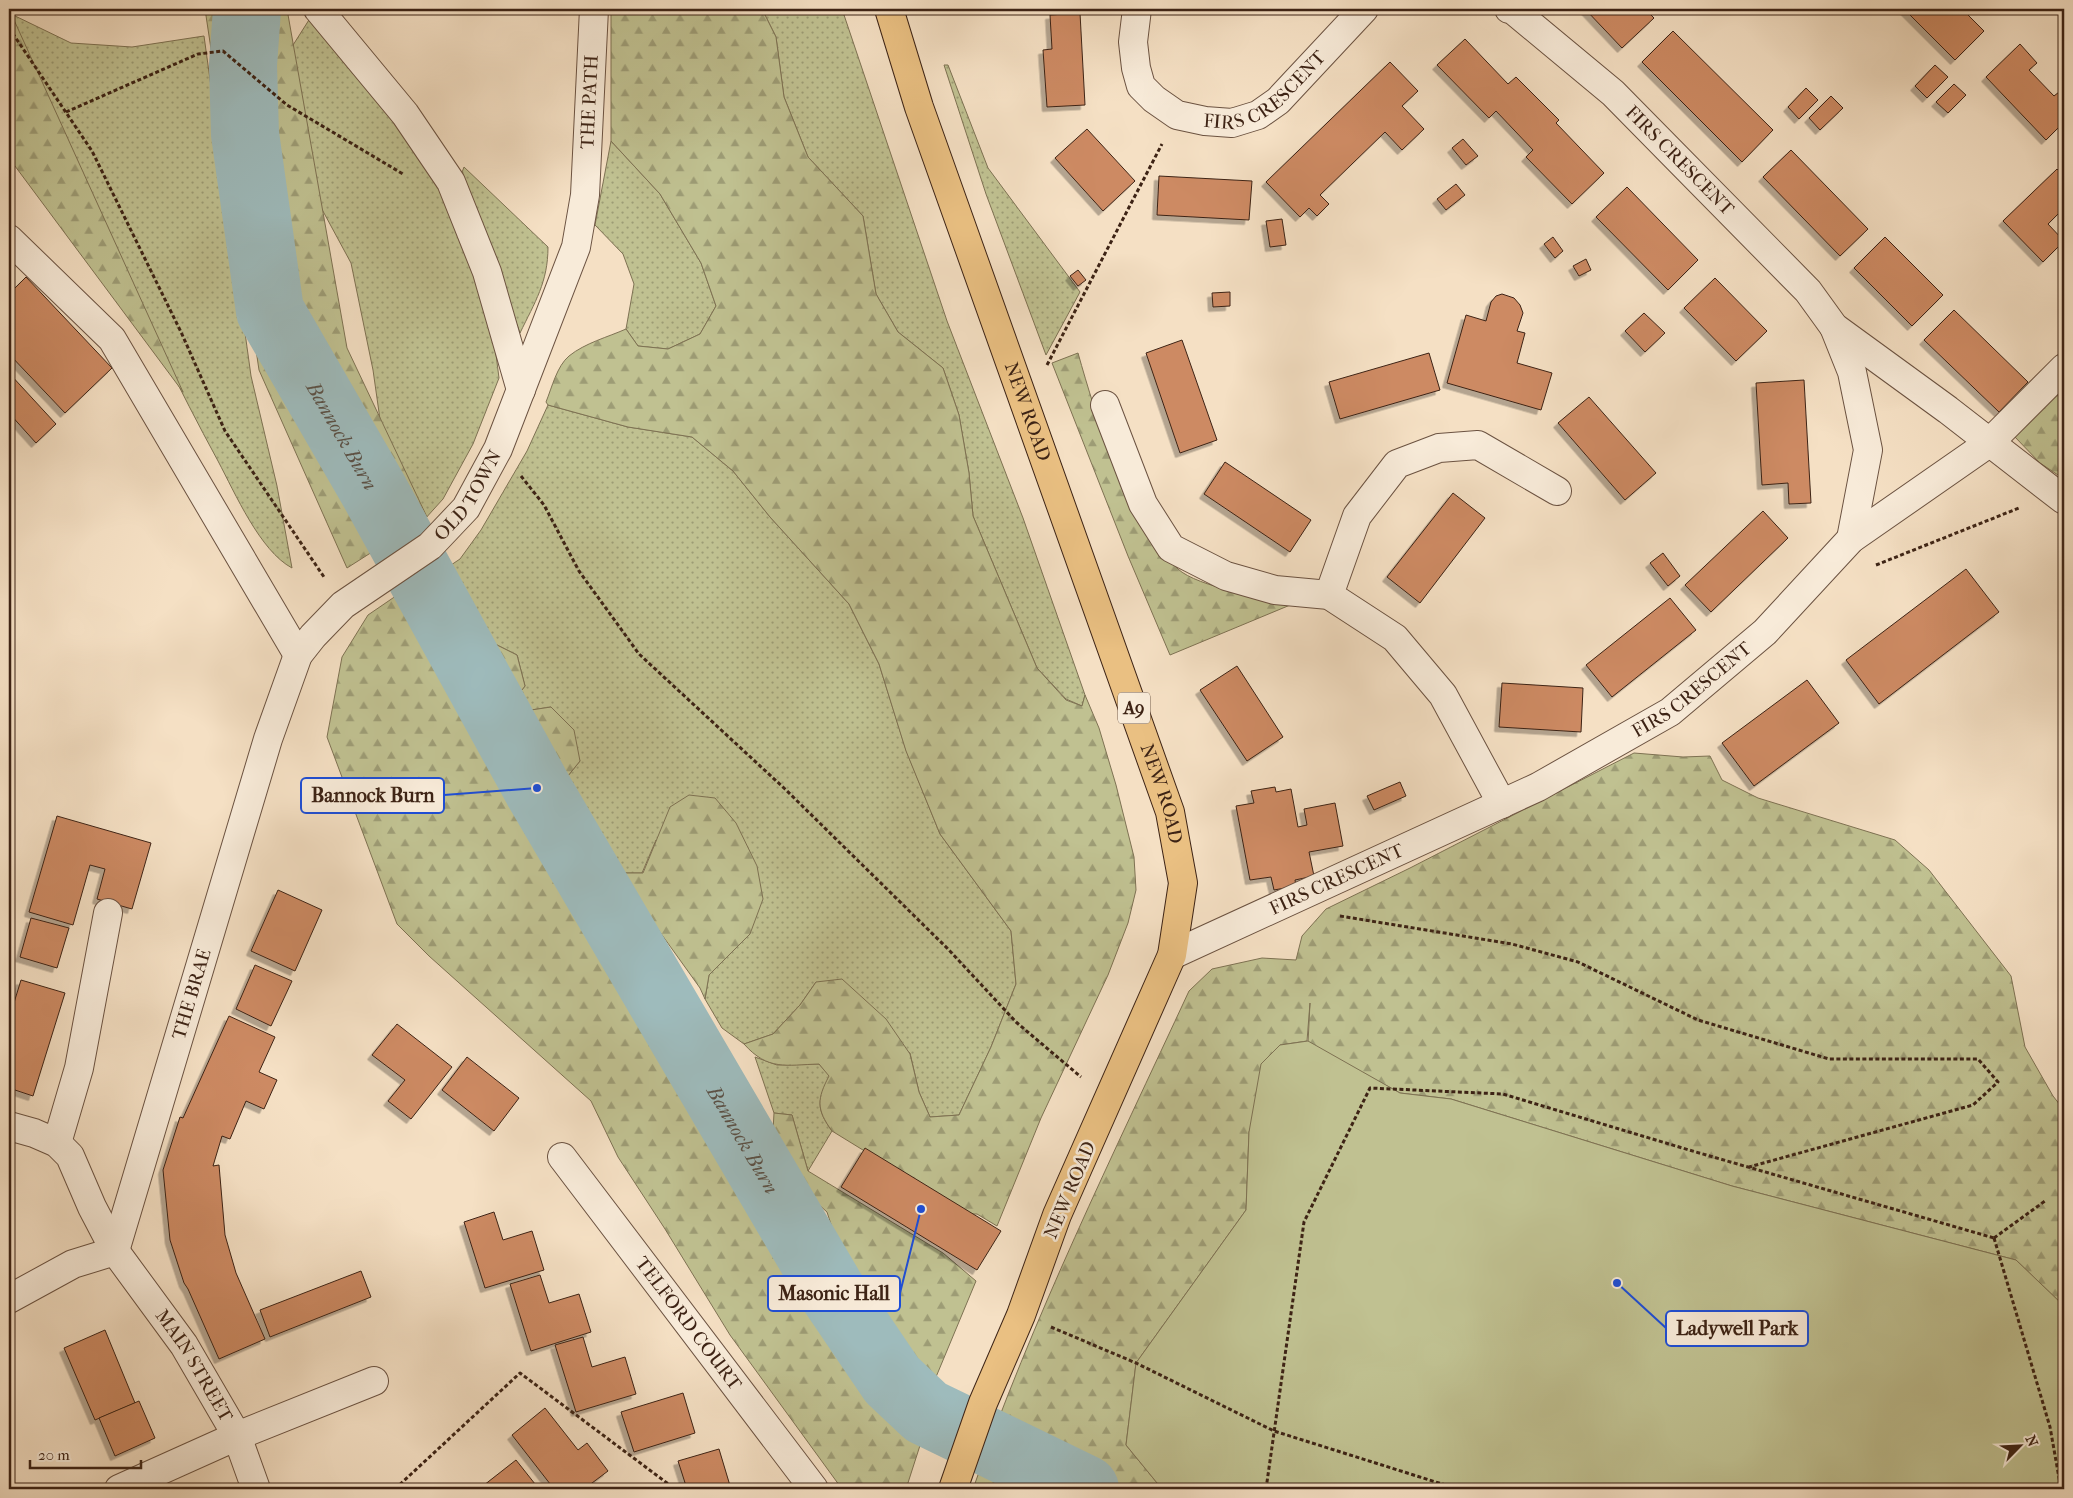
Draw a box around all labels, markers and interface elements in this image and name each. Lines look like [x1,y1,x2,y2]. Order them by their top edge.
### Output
street label: FIRS CRESCENT [1203,46,1330,134]
street label: THE PATH [576,54,603,149]
street label: FIRS CRESCENT [1621,101,1738,220]
street label: NEW ROAD [1000,359,1055,464]
water label: Bannock Burn [301,377,382,494]
street label: OLD TOWN [430,446,507,545]
street label: FIRS CRESCENT [1628,637,1756,742]
road number: A9 [1118,692,1150,724]
street label: NEW ROAD [1136,741,1187,845]
callout: Bannock Burn [301,778,444,813]
text: Bannock Burn [311,784,435,807]
street label: FIRS CRESCENT [1266,839,1407,920]
street label: THE BRAE [168,946,216,1042]
water label: Bannock Burn [702,1080,783,1198]
street label: NEW ROAD [1040,1138,1100,1242]
street label: TELFORD COURT [631,1252,746,1395]
callout: Masonic Hall [768,1276,900,1311]
text: Masonic Hall [777,1282,890,1305]
street label: MAIN STREET [151,1305,237,1426]
callout: Ladywell Park [1666,1311,1808,1346]
text: Ladywell Park [1676,1317,1799,1340]
north arrow [1996,1420,2046,1470]
text: N [2021,1433,2041,1450]
scale bar [30,1438,141,1470]
text: 20 m [38,1446,70,1464]

